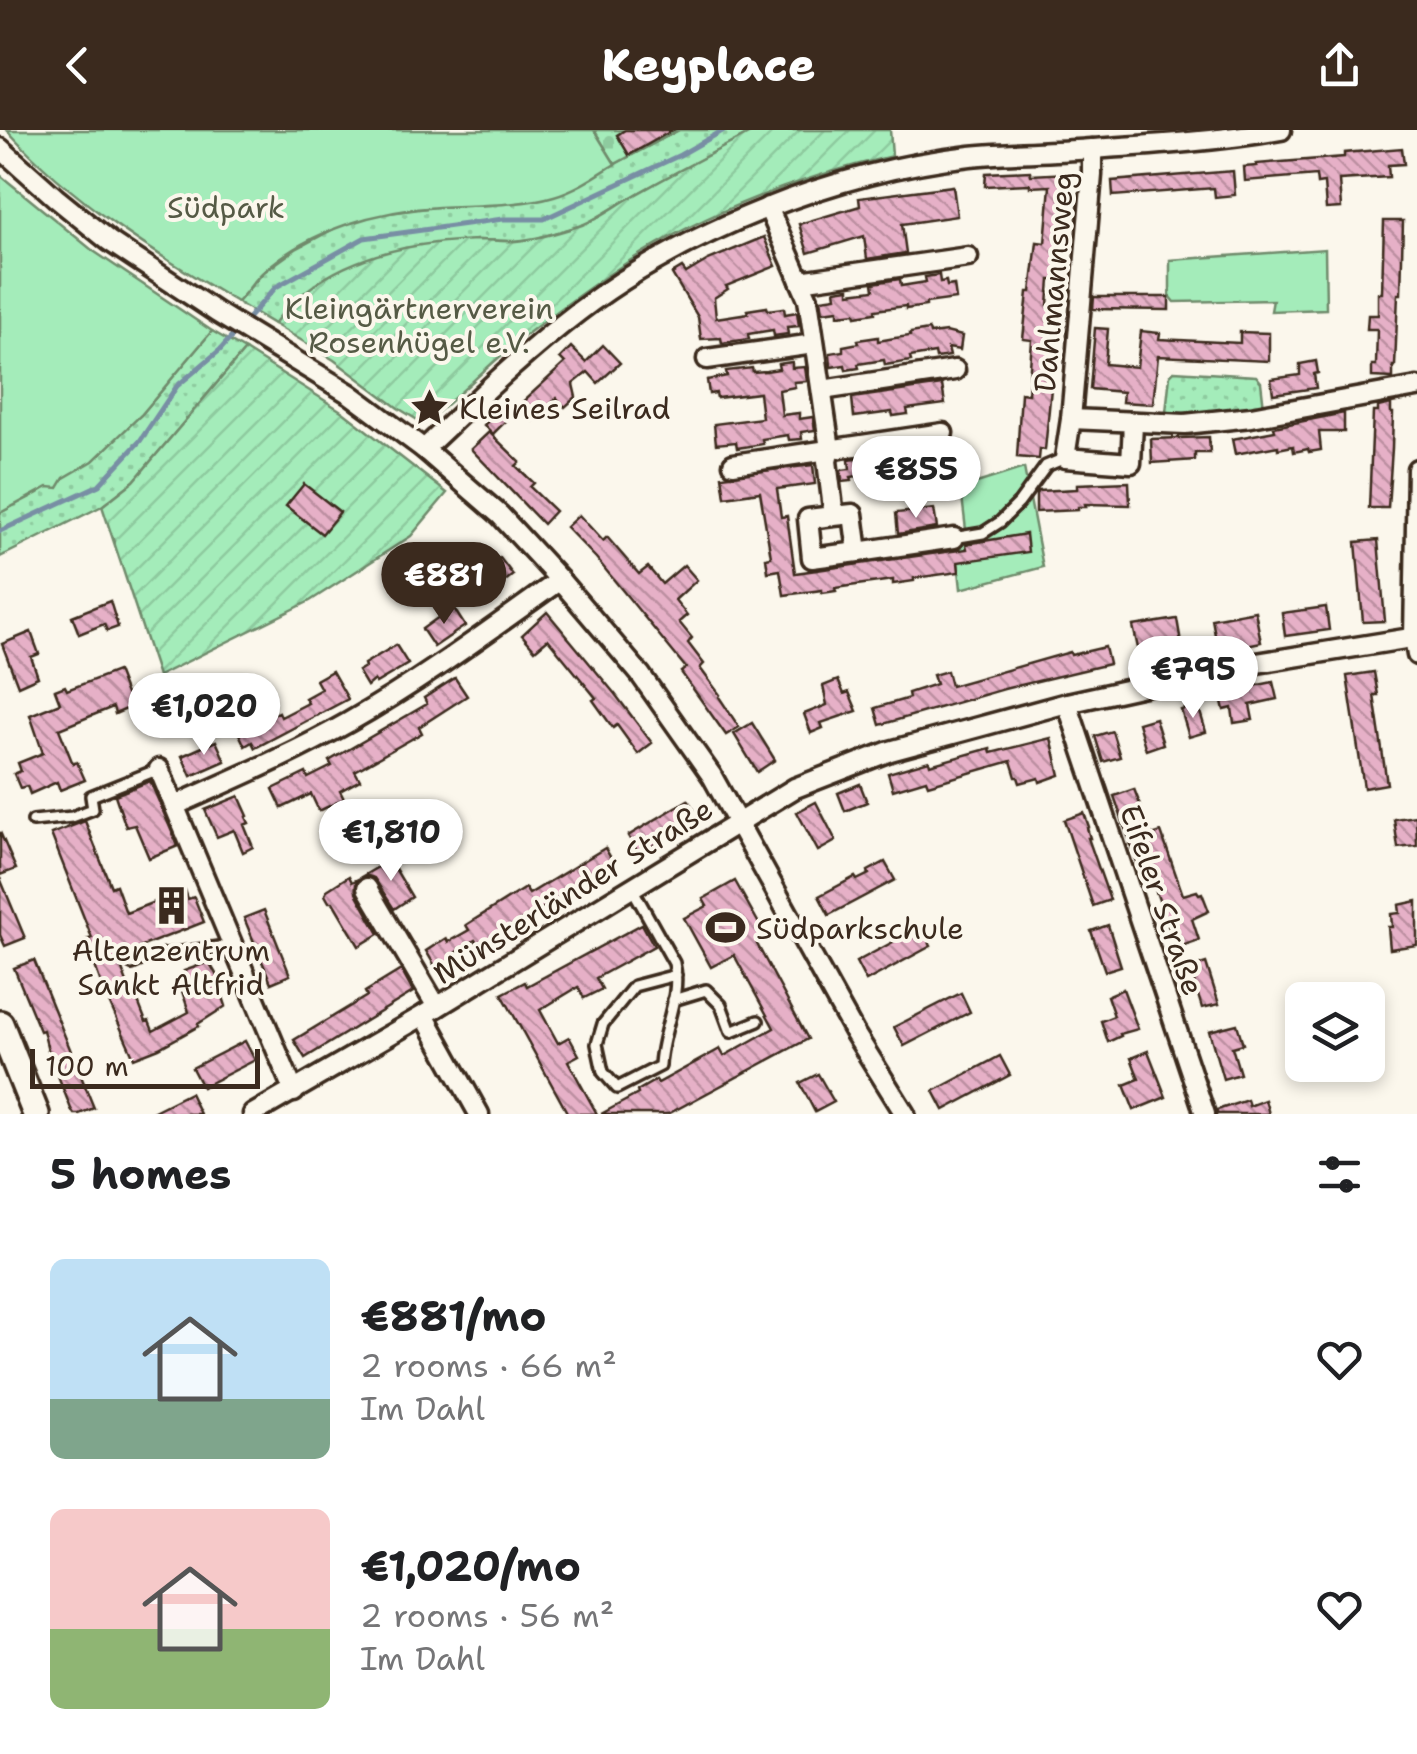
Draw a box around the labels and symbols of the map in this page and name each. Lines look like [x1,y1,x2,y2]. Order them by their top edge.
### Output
street label: Dahlmannsweg [1024,170,1084,394]
park label: Südpark [167,187,285,228]
park label: Kleingärtnerverein Rosenhügel e.V. [285,288,553,363]
place icon: Kleines Seilrad [408,387,450,429]
place label: Kleines Seilrad [459,388,670,429]
pin: €855 [857,436,975,521]
pin: €881 [385,542,503,627]
pin: €795 [1134,636,1252,721]
pin: €1,020 [123,673,285,758]
street label: Münsterländer Straße [425,788,721,994]
pin: €1,810 [310,799,472,884]
street label: Eifeler Straße [1110,799,1214,1001]
building icon: Altenzentrum Sankt Altfrid [150,885,192,927]
sports icon: Südparkschule [705,907,747,949]
place label: Südparkschule [756,908,964,949]
place label: Altenzentrum Sankt Altfrid [72,930,270,1005]
scale bar [30,1044,260,1088]

